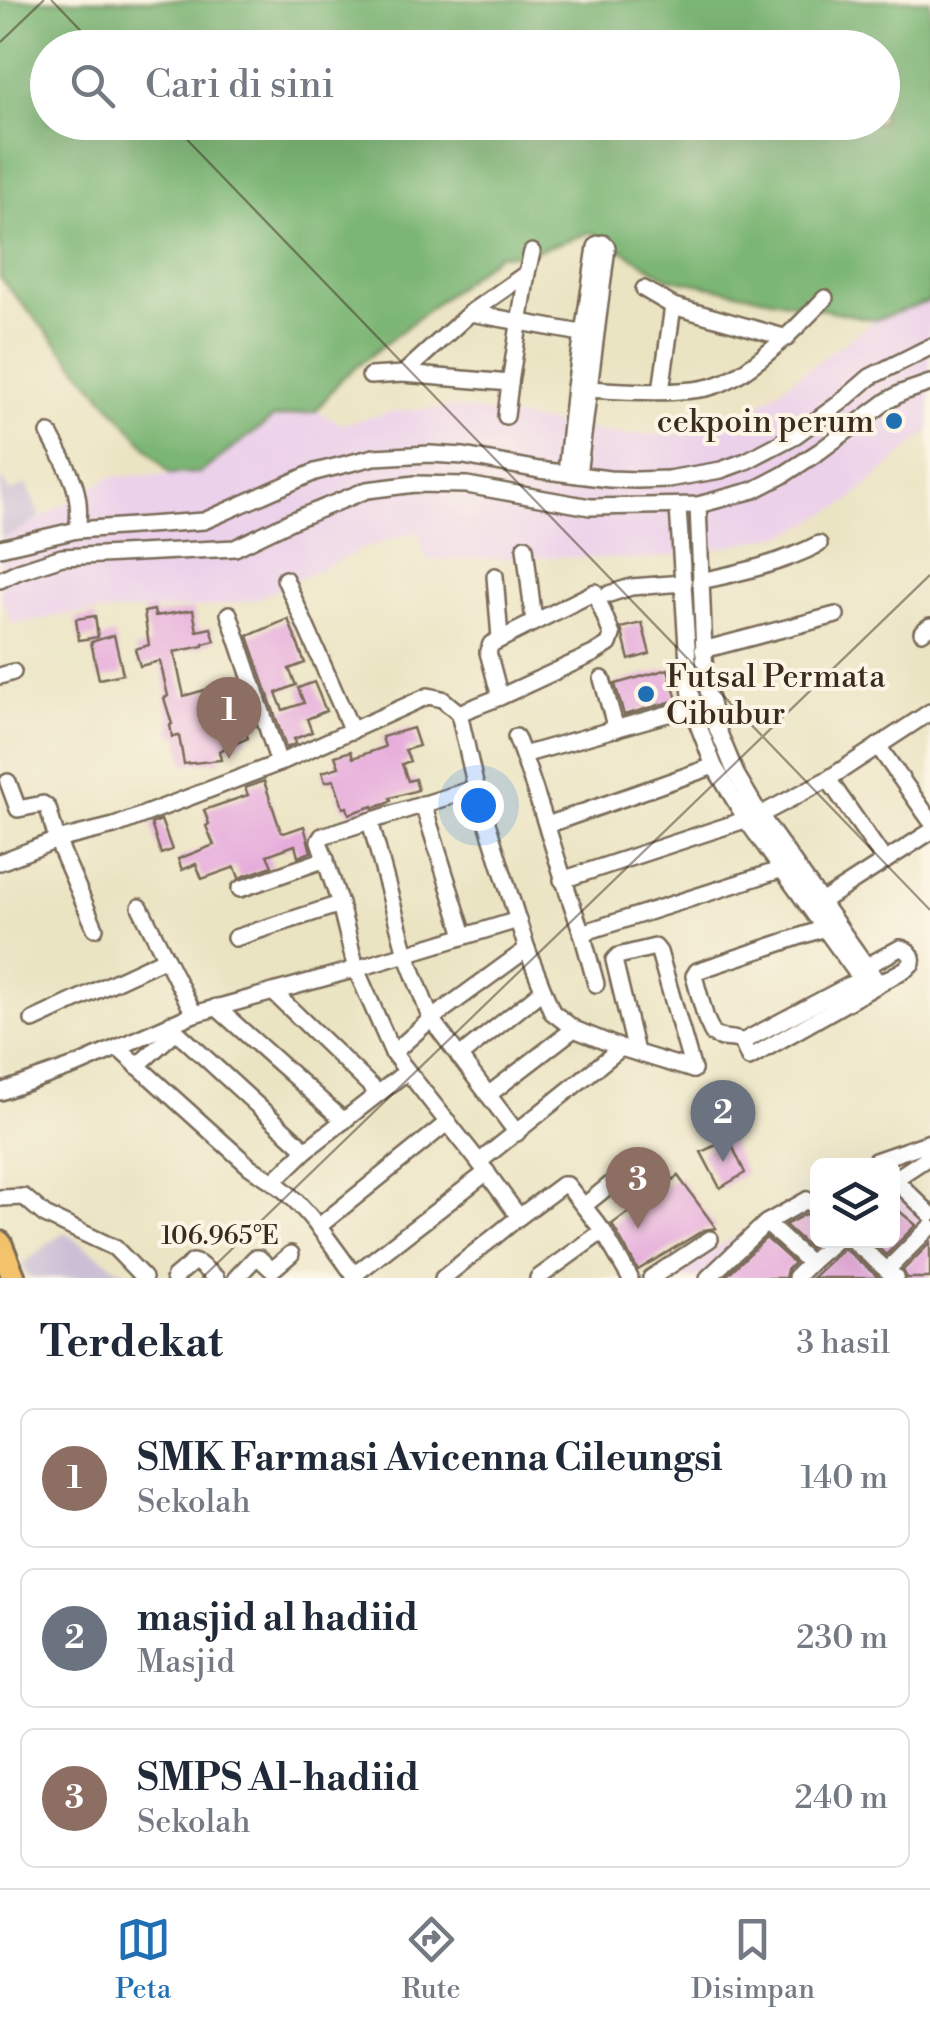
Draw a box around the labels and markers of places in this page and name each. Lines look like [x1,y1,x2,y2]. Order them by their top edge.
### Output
place label: cekpoin perum [657,402,874,442]
marker: cekpoin perum [883,410,905,432]
place label: Futsal Permata Cibubur [666,657,886,734]
pin: 1 [196,676,262,759]
marker: Futsal Permata Cibubur [635,683,657,705]
pin: 2 [690,1080,756,1162]
pin: 3 [606,1146,670,1229]

